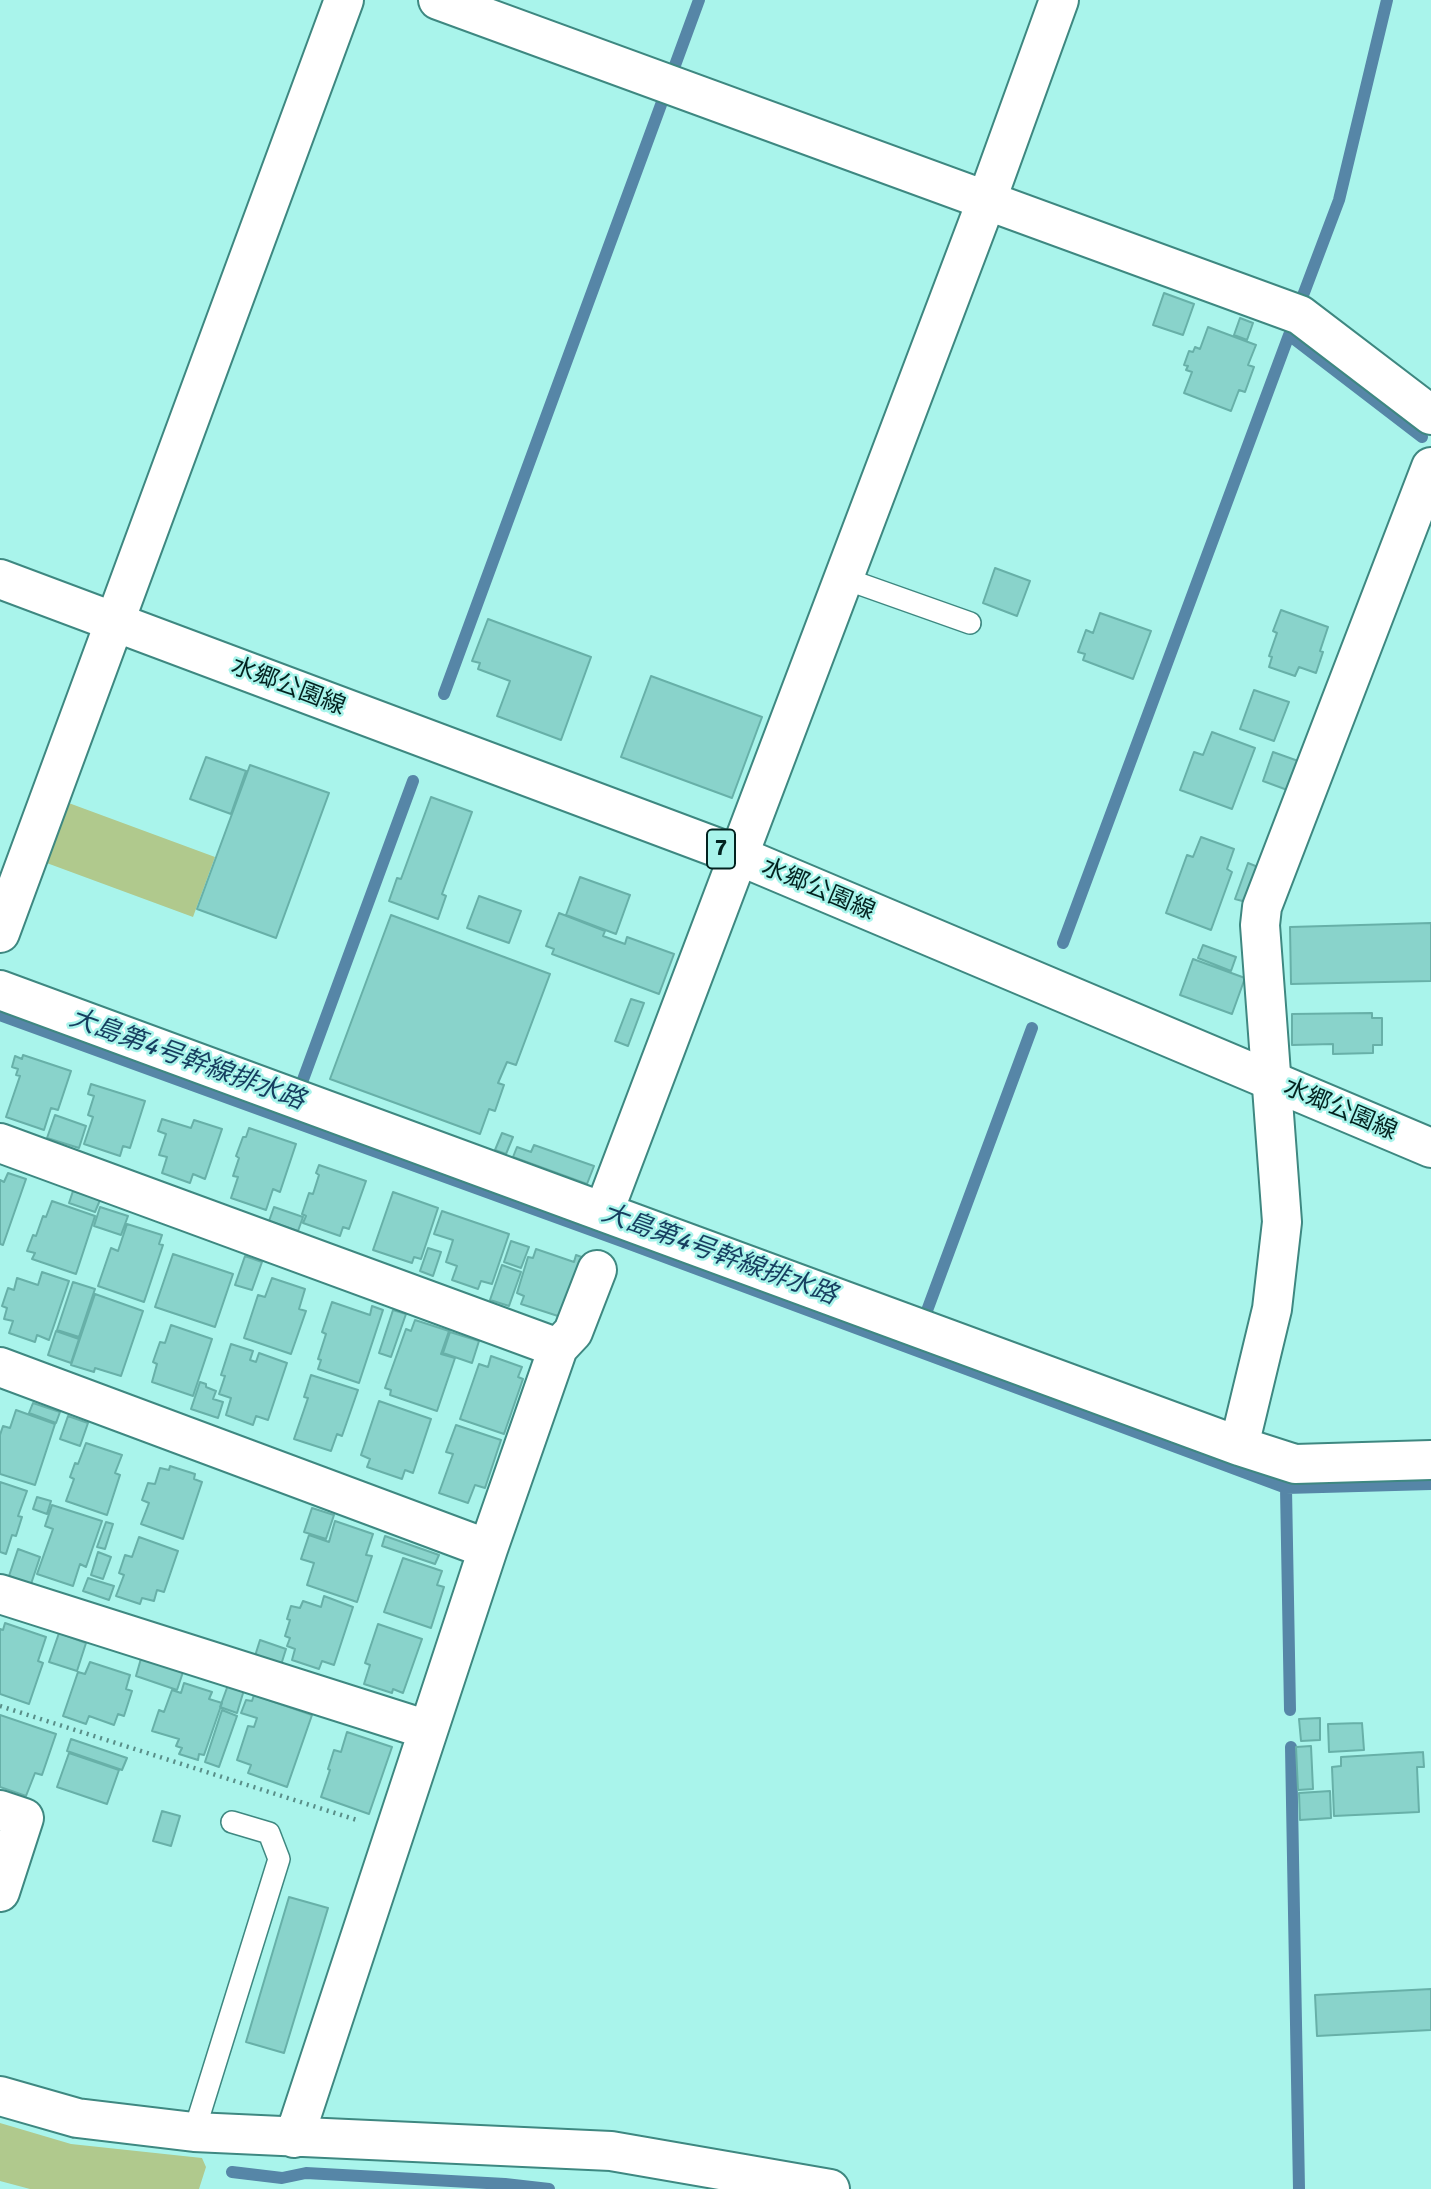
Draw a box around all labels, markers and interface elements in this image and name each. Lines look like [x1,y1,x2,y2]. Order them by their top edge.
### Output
street label: 水郷公園線 [227,652,349,722]
road number: 7 [707,830,735,869]
street label: 水郷公園線 [757,853,879,927]
water label: 大島第4号幹線排水路 [65,1003,309,1117]
street label: 水郷公園線 [1279,1073,1401,1147]
water label: 大島第4号幹線排水路 [597,1198,841,1312]

